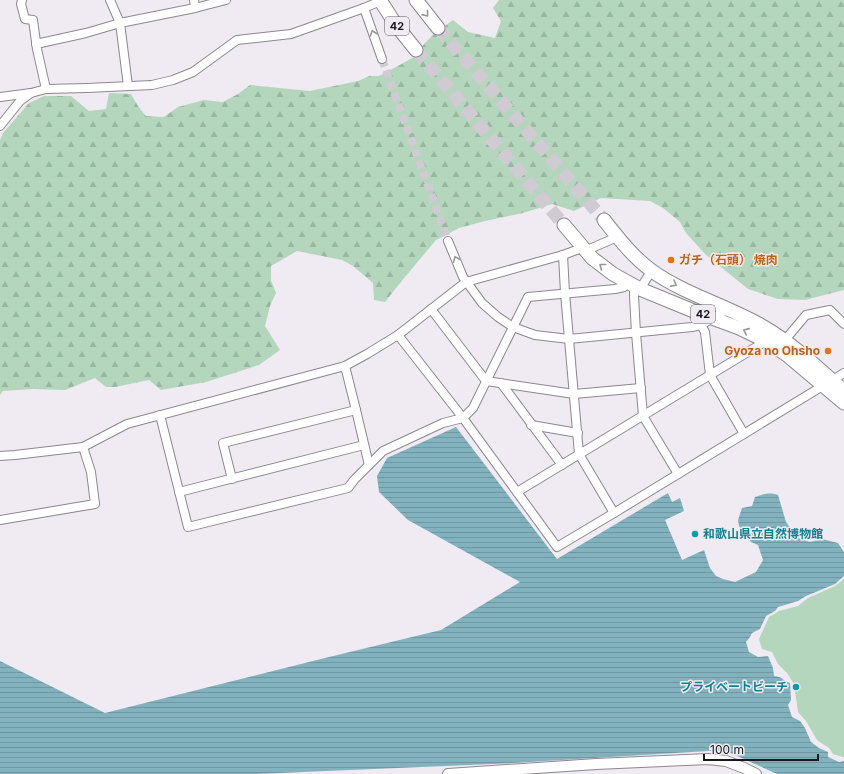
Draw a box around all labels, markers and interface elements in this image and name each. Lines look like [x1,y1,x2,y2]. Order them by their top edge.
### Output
one-way arrow [422,10,429,17]
road number: 42 [385,17,409,35]
one-way arrow [370,30,378,37]
place label: ガチ（石頭） 焼肉 [679,252,778,267]
marker: ガチ（石頭） 焼肉 [666,255,676,265]
one-way arrow [452,256,460,263]
one-way arrow [600,264,607,271]
one-way arrow [670,279,677,287]
road number: 42 [691,305,715,323]
one-way arrow [742,327,749,335]
place label: Gyoza no Ohsho [724,343,820,358]
marker: Gyoza no Ohsho [823,346,833,356]
place label: 和歌山県立自然博物館 [703,526,823,541]
marker: 和歌山県立自然博物館 [690,529,700,539]
place label: プライベートビーチ [680,679,788,694]
marker: プライベートビーチ [791,682,801,692]
scale bar [704,736,818,762]
text: 100 m [710,742,744,757]

